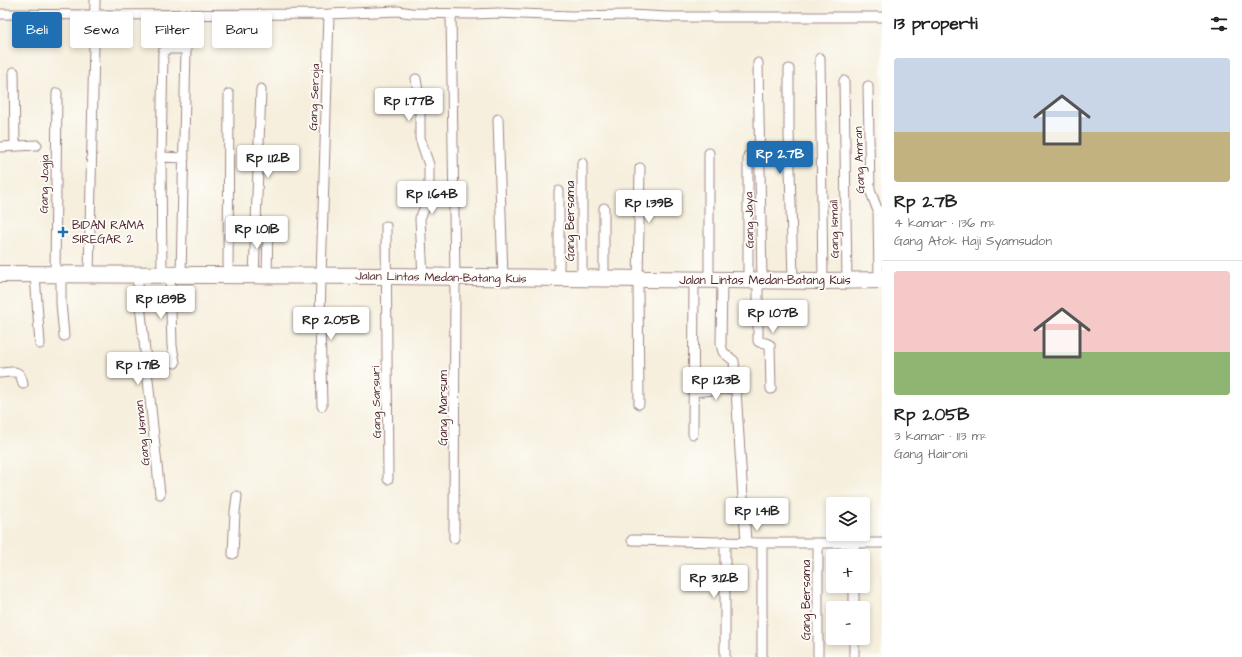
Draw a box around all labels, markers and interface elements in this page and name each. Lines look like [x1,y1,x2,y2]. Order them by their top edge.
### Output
chip: Beli [12,12,62,48]
chip: Sewa [70,12,133,48]
chip: Filter [141,12,204,48]
chip: Baru [212,12,272,48]
text: 13 properti [894,12,978,36]
icon: filters [1208,13,1230,35]
street label: Gang Seroja [305,63,325,131]
icon: home [1026,84,1098,156]
pin: Rp 1.77B [368,88,450,122]
text: Rp 1.77B [384,92,434,110]
street label: Gang Amran [850,126,870,194]
pin: Rp 2.7B [743,141,817,175]
pin: Rp 1.12B [227,145,309,179]
text: Rp 2.7B [756,145,804,163]
text: Rp 1.12B [246,149,290,167]
street label: Gang Jogja [35,154,55,214]
pin: Rp 1.64B [391,181,473,215]
street label: Gang Bersama [562,181,580,261]
text: Rp 1.64B [406,185,458,203]
pin: Rp 1.39B [608,190,690,224]
text: Rp 2.7B [894,190,957,214]
street label: Gang Jaya [741,192,759,248]
text: Rp 1.39B [625,194,673,212]
street label: Gang Ismail [825,200,845,258]
text: 4 kamar · 136 m² [894,214,995,232]
pin: Rp 1.01B [216,216,298,250]
place label: BIDAN RAMA SIREGAR 2 [72,217,144,248]
text: Rp 1.01B [235,220,279,238]
marker: BIDAN RAMA SIREGAR 2 [57,226,69,238]
text: Gang Atok Haji Syamsudon [894,232,1052,250]
street label: Jalan Lintas Medan–Batang Kuis [355,268,527,288]
street label: Jalan Lintas Medan–Batang Kuis [679,272,851,290]
pin: Rp 1.89B [120,286,202,320]
text: Rp 1.89B [136,290,186,308]
icon: home [1026,297,1098,369]
pin: Rp 1.07B [732,300,814,334]
text: Rp 1.07B [748,304,798,322]
pin: Rp 2.05B [290,307,372,341]
text: Rp 2.05B [302,311,360,329]
pin: Rp 1.71B [97,352,179,386]
text: Rp 1.71B [116,356,160,374]
street label: Gang Sarsuri [367,365,387,438]
pin: Rp 1.23B [675,367,757,401]
street label: Gang Marsum [435,370,453,446]
text: Rp 1.23B [692,371,740,389]
street label: Gang Usman [131,399,155,466]
text: Rp 2.05B [894,403,969,427]
text: 3 kamar · 113 m² [894,427,987,445]
text: Gang Haironi [894,445,967,463]
map controls [826,497,870,645]
button: layers [826,497,870,541]
pin: Rp 1.41B [716,498,798,532]
text: Rp 1.41B [735,502,779,520]
button: + [826,549,870,593]
street label: Gang Bersama [798,560,816,640]
pin: Rp 3.12B [673,565,755,599]
text: Rp 3.12B [690,569,738,587]
button: − [826,601,870,645]

